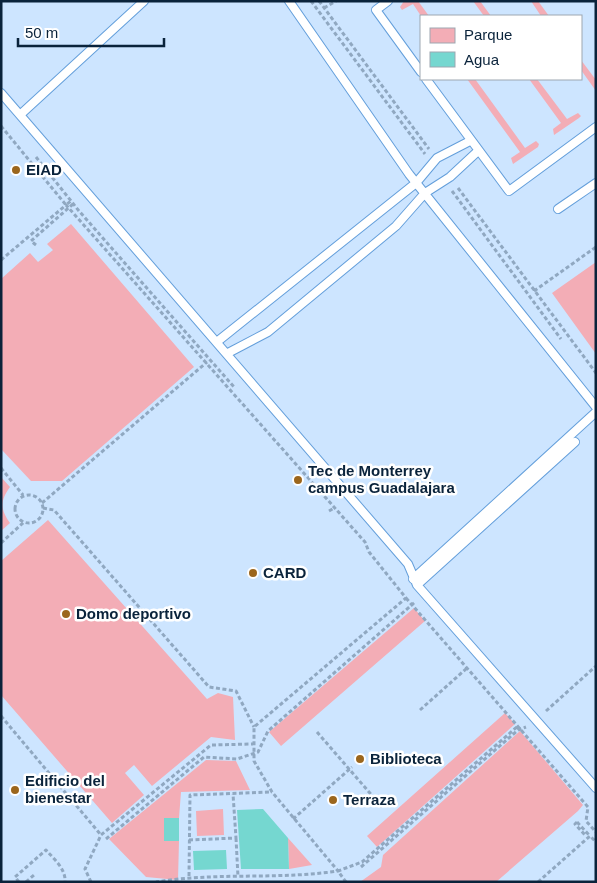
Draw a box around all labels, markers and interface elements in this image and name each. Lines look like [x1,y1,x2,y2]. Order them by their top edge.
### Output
scale bar [18,15,164,47]
legend [420,15,582,80]
text: 50 m [25,24,58,41]
text: Parque [464,26,512,43]
text: Agua [464,51,500,68]
place label: EIAD [26,161,62,178]
marker: EIAD [10,164,22,176]
place label: Tec de Monterrey campus Guadalajara [308,462,455,496]
marker: Tec de Monterrey campus Guadalajara [292,474,304,486]
place label: CARD [263,564,306,581]
marker: CARD [247,567,259,579]
place label: Domo deportivo [76,605,191,622]
marker: Domo deportivo [60,608,72,620]
place label: Biblioteca [370,750,442,767]
marker: Biblioteca [354,753,366,765]
place label: Edificio del bienestar [25,772,105,806]
marker: Edificio del bienestar [9,784,21,796]
place label: Terraza [343,791,396,808]
marker: Terraza [327,794,339,806]

